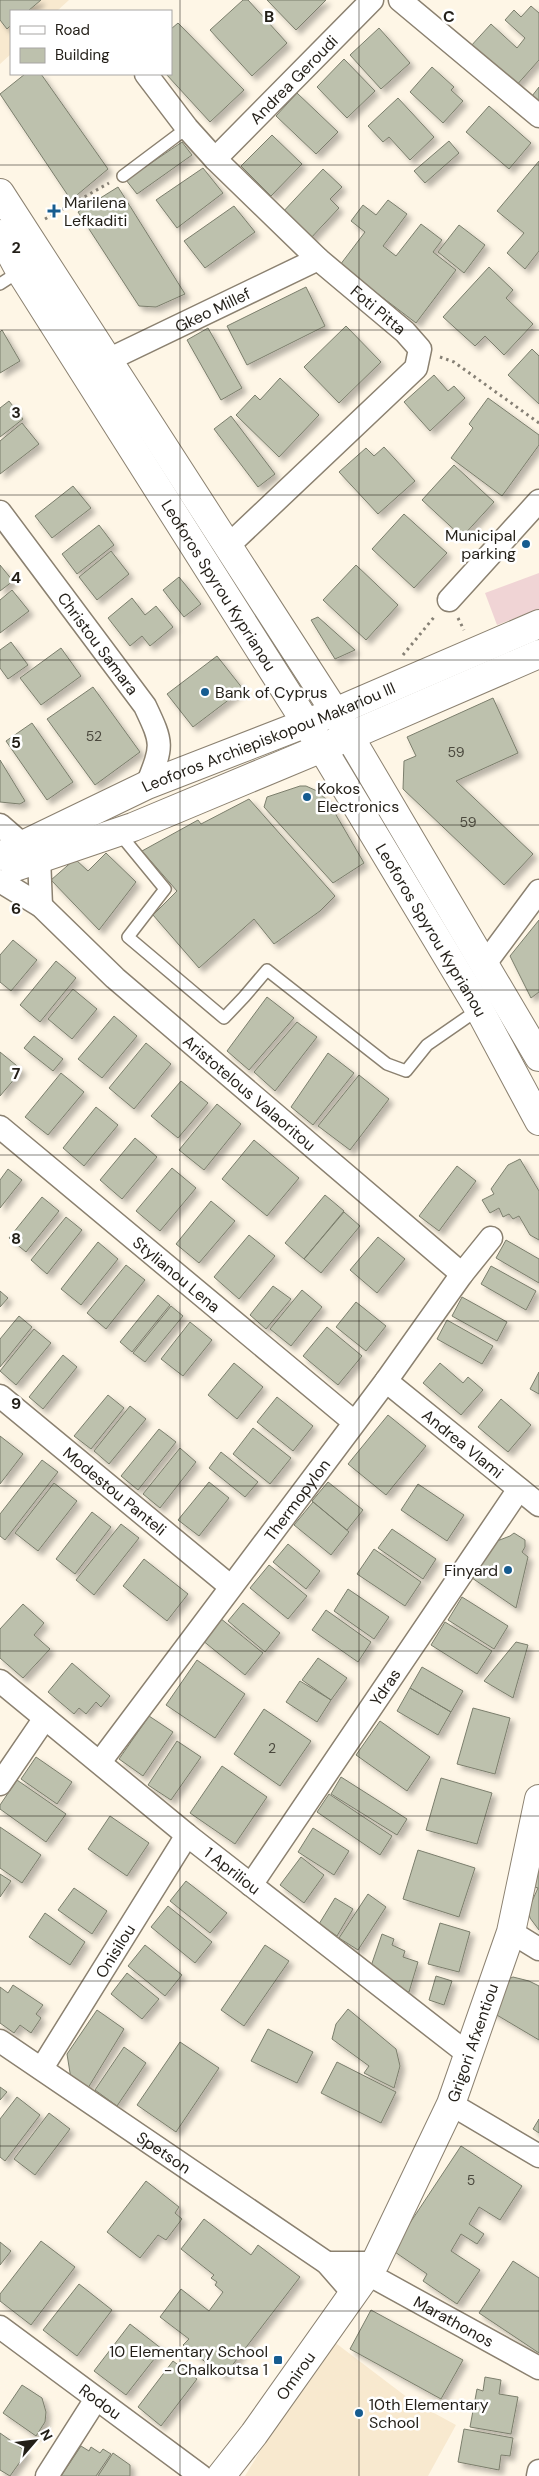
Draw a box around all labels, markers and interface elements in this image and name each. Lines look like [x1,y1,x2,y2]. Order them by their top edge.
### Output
text: B [264,6,274,27]
text: C [443,6,455,27]
legend [10,10,172,75]
text: Road [55,20,90,40]
street label: Andrea Geroudi [245,30,342,128]
text: Building [55,45,110,65]
place label: Marilena Lefkaditi [64,192,127,231]
marker: Marilena Lefkaditi [48,205,60,217]
text: 2 [11,237,21,258]
street label: Foti Pitta [346,280,411,339]
street label: Gkeo Millef [171,283,254,337]
text: 3 [11,402,21,423]
street label: Leoforos Spyrou Kyprianou [157,496,281,675]
place label: Municipal parking [445,525,516,564]
marker: Municipal parking [520,538,532,550]
text: 4 [11,567,21,588]
street label: Christou Samara [53,588,143,699]
street label: Leoforos Archiepiskopou Makariou III [138,677,398,797]
place label: Bank of Cyprus [215,682,328,703]
marker: Bank of Cyprus [199,686,211,698]
house number: 52 [86,727,102,745]
text: 5 [11,732,21,753]
house number: 59 [448,743,465,761]
place label: Kokos Electronics [317,778,399,817]
marker: Kokos Electronics [301,791,313,803]
house number: 59 [460,813,477,831]
street label: Leoforos Spyrou Kyprianou [371,839,492,1020]
text: 6 [11,898,21,919]
street label: Aristotelous Valaoritou [179,1030,320,1155]
text: 7 [12,1063,21,1084]
text: 8 [11,1228,21,1249]
street label: Stylianou Lena [129,1232,225,1317]
text: 9 [11,1393,21,1414]
street label: Andrea Vlami [418,1404,508,1483]
street label: Modestou Panteli [59,1442,171,1540]
street label: Thermopylon [259,1454,335,1545]
place label: Finyard [444,1560,498,1581]
marker: Finyard [502,1564,514,1576]
street label: Ydras [365,1664,405,1710]
house number: 2 [268,1739,276,1757]
street label: 1 Apriliou [200,1842,265,1899]
street label: Onisilou [90,1920,140,1982]
street label: Grigori Afxentiou [442,1980,503,2105]
street label: Spetson [133,2126,195,2178]
house number: 5 [467,2171,475,2189]
street label: Marathonos [410,2291,498,2352]
place label: 10 Elementary School - Chalkoutsa 1 [109,2341,268,2380]
street label: Omirou [271,2347,320,2404]
marker: 10 Elementary School - Chalkoutsa 1 [272,2354,284,2366]
street label: Rodou [75,2379,126,2424]
place label: 10th Elementary School [369,2394,489,2433]
marker: 10th Elementary School [353,2407,365,2419]
north arrow [10,2416,60,2466]
text: N [36,2426,57,2444]

